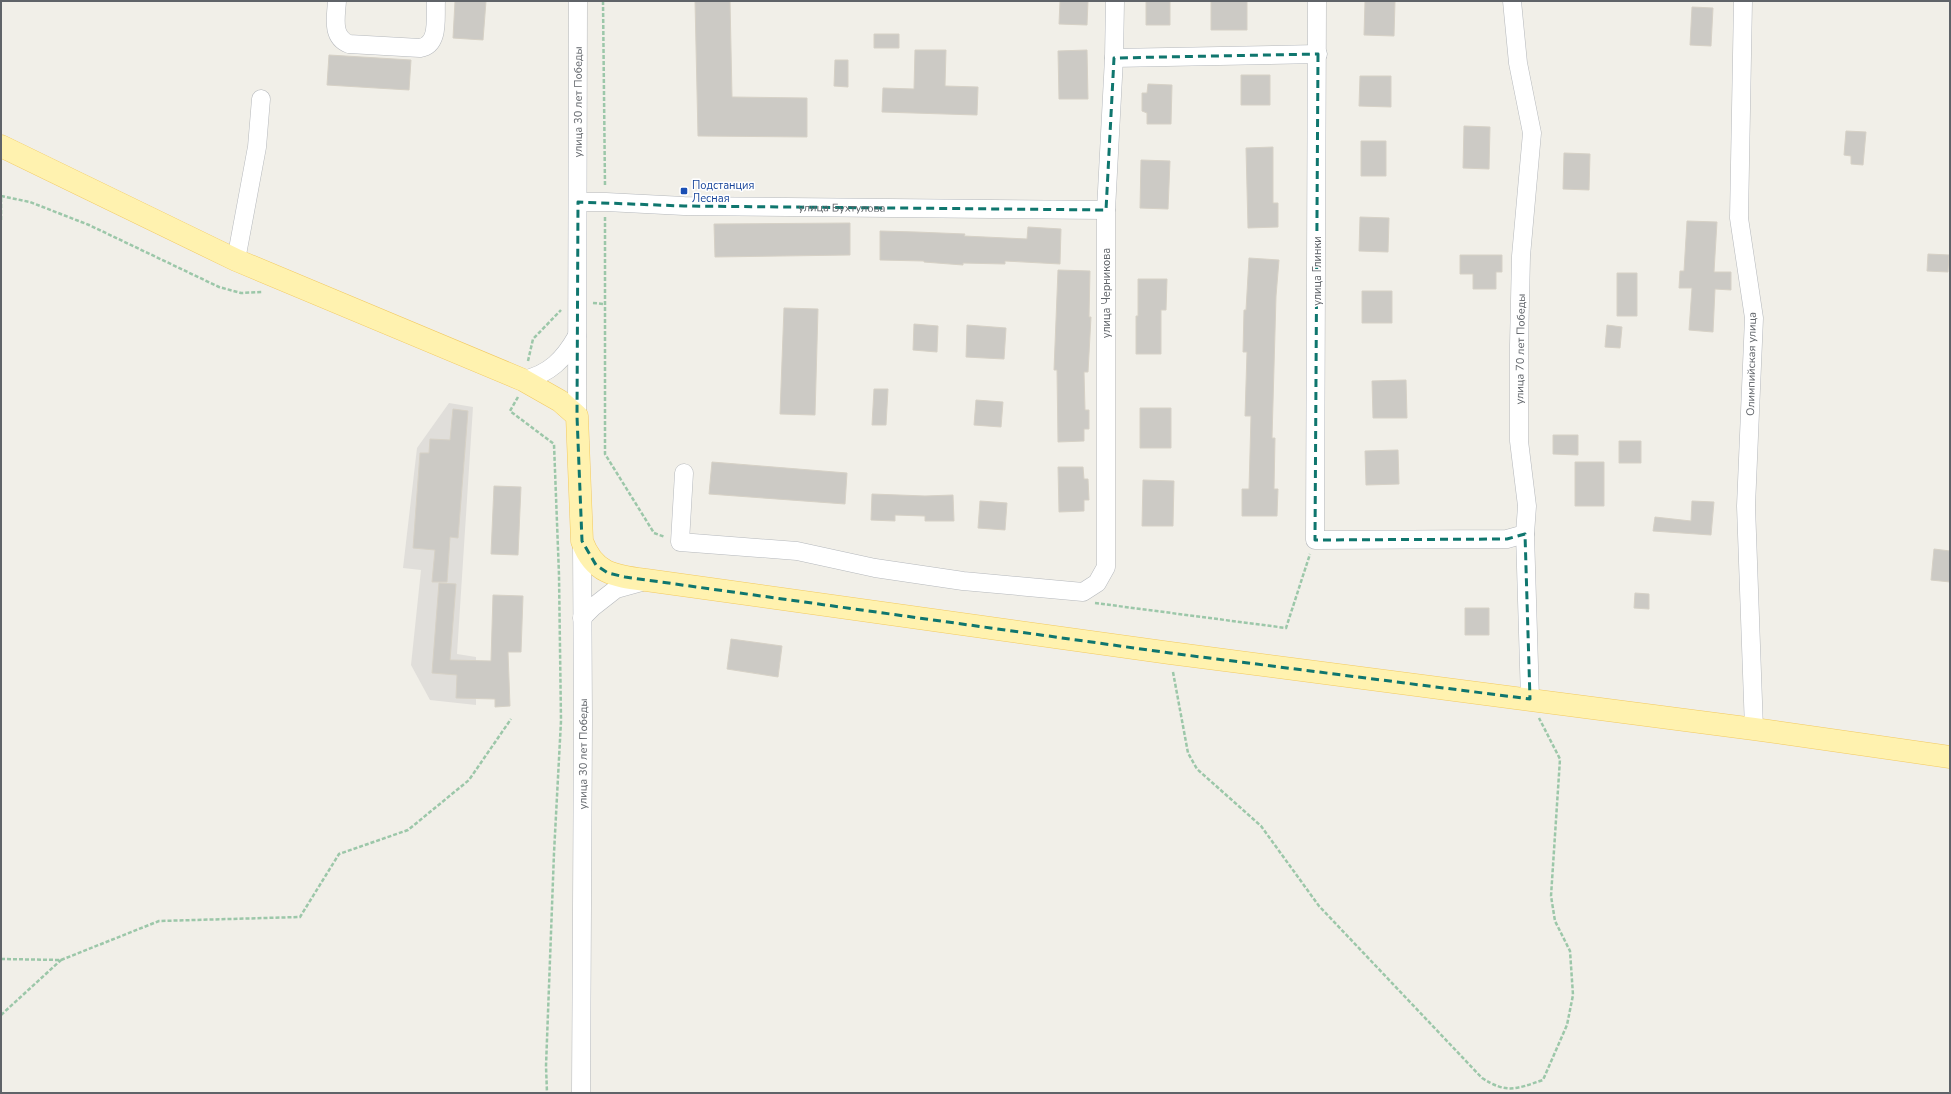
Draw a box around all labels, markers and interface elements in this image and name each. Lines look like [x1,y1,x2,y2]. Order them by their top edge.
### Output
street label: улица 30 лет Победы [571,47,586,157]
place label: Подстанция Лесная [692,178,755,206]
marker: Подстанция Лесная [679,186,689,196]
street label: улица Бухтулова [798,200,886,216]
street label: улица Глинки [1310,236,1325,306]
street label: улица Черникова [1099,248,1114,338]
street label: улица 70 лет Победы [1512,293,1529,405]
street label: Олимпийская улица [1743,312,1760,416]
street label: улица 30 лет Победы [576,699,591,810]

